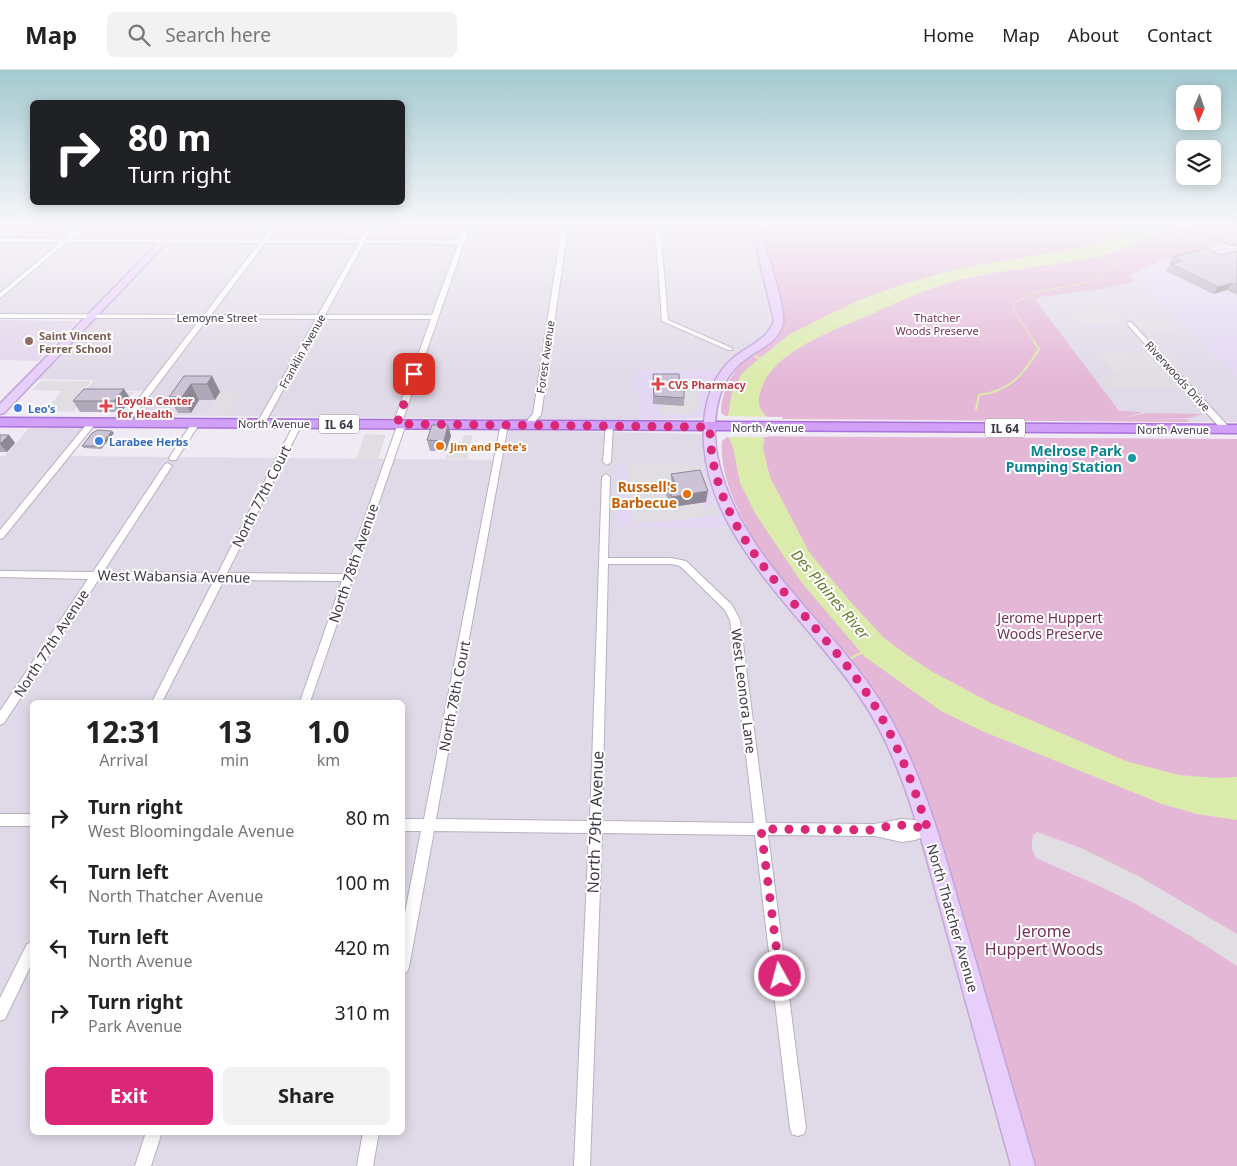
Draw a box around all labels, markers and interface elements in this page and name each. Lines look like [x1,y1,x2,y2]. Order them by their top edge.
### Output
search box [107,12,457,57]
text: Map [25,18,77,51]
icon: search [125,21,153,49]
text: Search here [165,22,271,48]
text: Home [923,23,974,47]
text: Map [1002,23,1040,47]
text: About [1068,23,1119,47]
text: Contact [1147,23,1212,47]
north arrow [1176,85,1221,130]
map controls [1176,85,1221,185]
text: 80 m [128,114,211,161]
icon: right [45,120,110,185]
button: layers [1176,140,1221,185]
text: Turn right [128,159,231,189]
street label: Lemoyne Street [177,310,257,325]
park label: Thatcher Woods Preserve [895,310,979,338]
street label: Franklin Avenue [275,311,329,391]
street label: Forest Avenue [532,320,558,394]
place label: Saint Vincent Ferrer School [39,328,112,356]
marker: Saint Vincent Ferrer School [23,335,35,347]
street label: Riverwoods Drive [1142,338,1214,414]
pin [393,353,435,395]
icon: arrive [400,360,428,388]
place label: CVS Pharmacy [668,377,747,392]
marker: CVS Pharmacy [652,378,664,390]
place label: Loyola Center for Health [117,393,193,421]
marker: Loyola Center for Health [99,399,113,413]
place label: Leo's [28,401,56,416]
marker: Leo's [12,402,24,414]
road number: IL 64 [319,414,359,434]
street label: North Avenue [238,416,310,431]
road number: IL 64 [985,418,1025,438]
street label: North Avenue [732,420,804,435]
street label: North Avenue [1137,422,1209,437]
place label: Larabee Herbs [109,434,189,449]
marker: Larabee Herbs [93,435,105,447]
place label: Jim and Pete's [449,439,527,454]
marker: Jim and Pete's [434,440,446,452]
place label: Melrose Park Pumping Station [1006,441,1122,476]
street label: North 77th Court [227,442,295,550]
marker: Melrose Park Pumping Station [1126,452,1138,464]
place label: Russell's Barbecue [611,477,677,512]
marker: Russell's Barbecue [681,488,693,500]
street label: North 78th Avenue [324,501,382,625]
water label: Des Plaines River [787,545,875,644]
street label: West Wabansia Avenue [97,565,251,587]
street label: North 77th Avenue [9,585,93,700]
park label: Jerome Huppert Woods Preserve [995,608,1103,643]
street label: West Leonora Lane [727,628,761,755]
street label: North 78th Court [434,639,474,753]
text: 12:31 [85,711,162,752]
text: 13 [217,711,252,752]
text: 1.0 [307,711,350,752]
text: Arrival [99,749,148,771]
text: min [220,749,249,771]
text: km [317,749,340,771]
street label: North 79th Avenue [582,750,608,894]
text: Turn right [88,794,183,820]
icon: right [45,804,73,832]
text: 80 m [346,805,390,831]
text: West Bloomingdale Avenue [88,820,294,842]
street label: North Thatcher Avenue [923,842,983,994]
text: Turn left [88,859,169,885]
icon: left [45,869,73,897]
text: 100 m [335,870,390,896]
text: North Thatcher Avenue [88,885,263,907]
park label: Jerome Huppert Woods [985,920,1103,960]
text: Turn left [88,924,169,950]
icon: left [45,934,73,962]
text: 420 m [335,935,390,961]
position arrow [753,949,805,1001]
text: North Avenue [88,950,192,972]
text: Turn right [88,989,183,1015]
icon: right [45,999,73,1027]
text: 310 m [335,1000,390,1026]
text: Park Avenue [88,1015,182,1037]
button: Exit [45,1067,213,1125]
button: Share [223,1067,390,1125]

